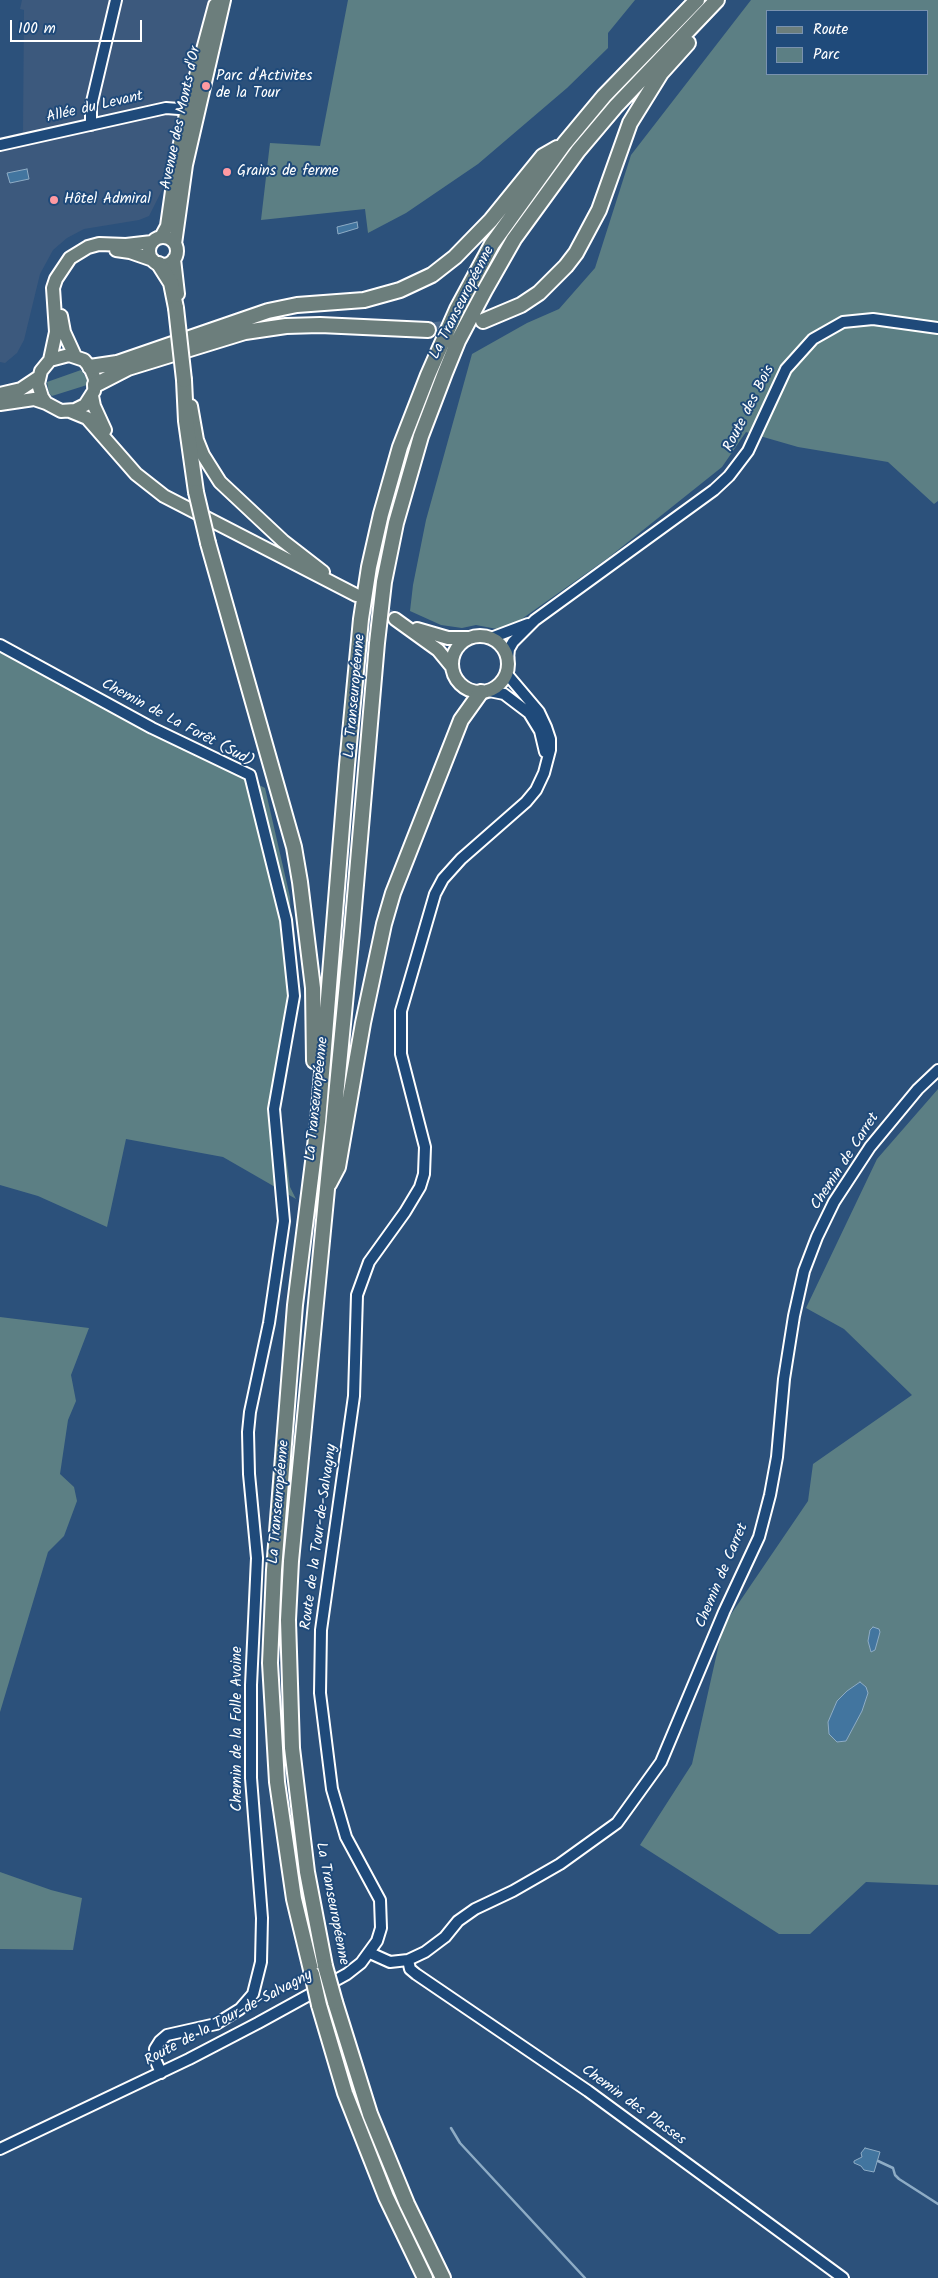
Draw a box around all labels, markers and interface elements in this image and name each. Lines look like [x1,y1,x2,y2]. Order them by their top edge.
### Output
scale bar [12,10,145,42]
legend [766,10,928,75]
text: 100 m [18,17,56,41]
text: Route [813,18,848,42]
text: Parc [813,43,840,67]
street label: Avenue des Monts d'Or [158,45,206,191]
place label: Parc d'Activites de la Tour [216,68,313,103]
marker: Parc d'Activites de la Tour [200,80,212,92]
street label: Allée du Levant [45,88,145,128]
place label: Grains de ferme [237,163,338,181]
marker: Grains de ferme [221,166,233,178]
place label: Hôtel Admiral [64,191,151,209]
marker: Hôtel Admiral [48,194,60,206]
street label: La Transeuropéenne [427,243,499,363]
street label: Route des Bois [721,363,779,455]
street label: La Transeuropéenne [342,633,370,759]
street label: Chemin de La Forêt (Sud) [98,676,256,772]
street label: La Transeuropéenne [303,1036,333,1162]
street label: Chemin de Carret [808,1110,884,1214]
street label: La Transeuropéenne [266,1439,294,1565]
street label: Route de la Tour-de-Salvagny [298,1443,342,1631]
street label: Chemin de Carret [693,1521,753,1631]
street label: Chemin de la Folle Avoine [229,1646,247,1812]
street label: La Transeuropéenne [310,1841,352,1967]
street label: Route de la Tour-de-Salvagny [142,1967,316,2071]
street label: Chemin des Plasses [577,2062,689,2150]

